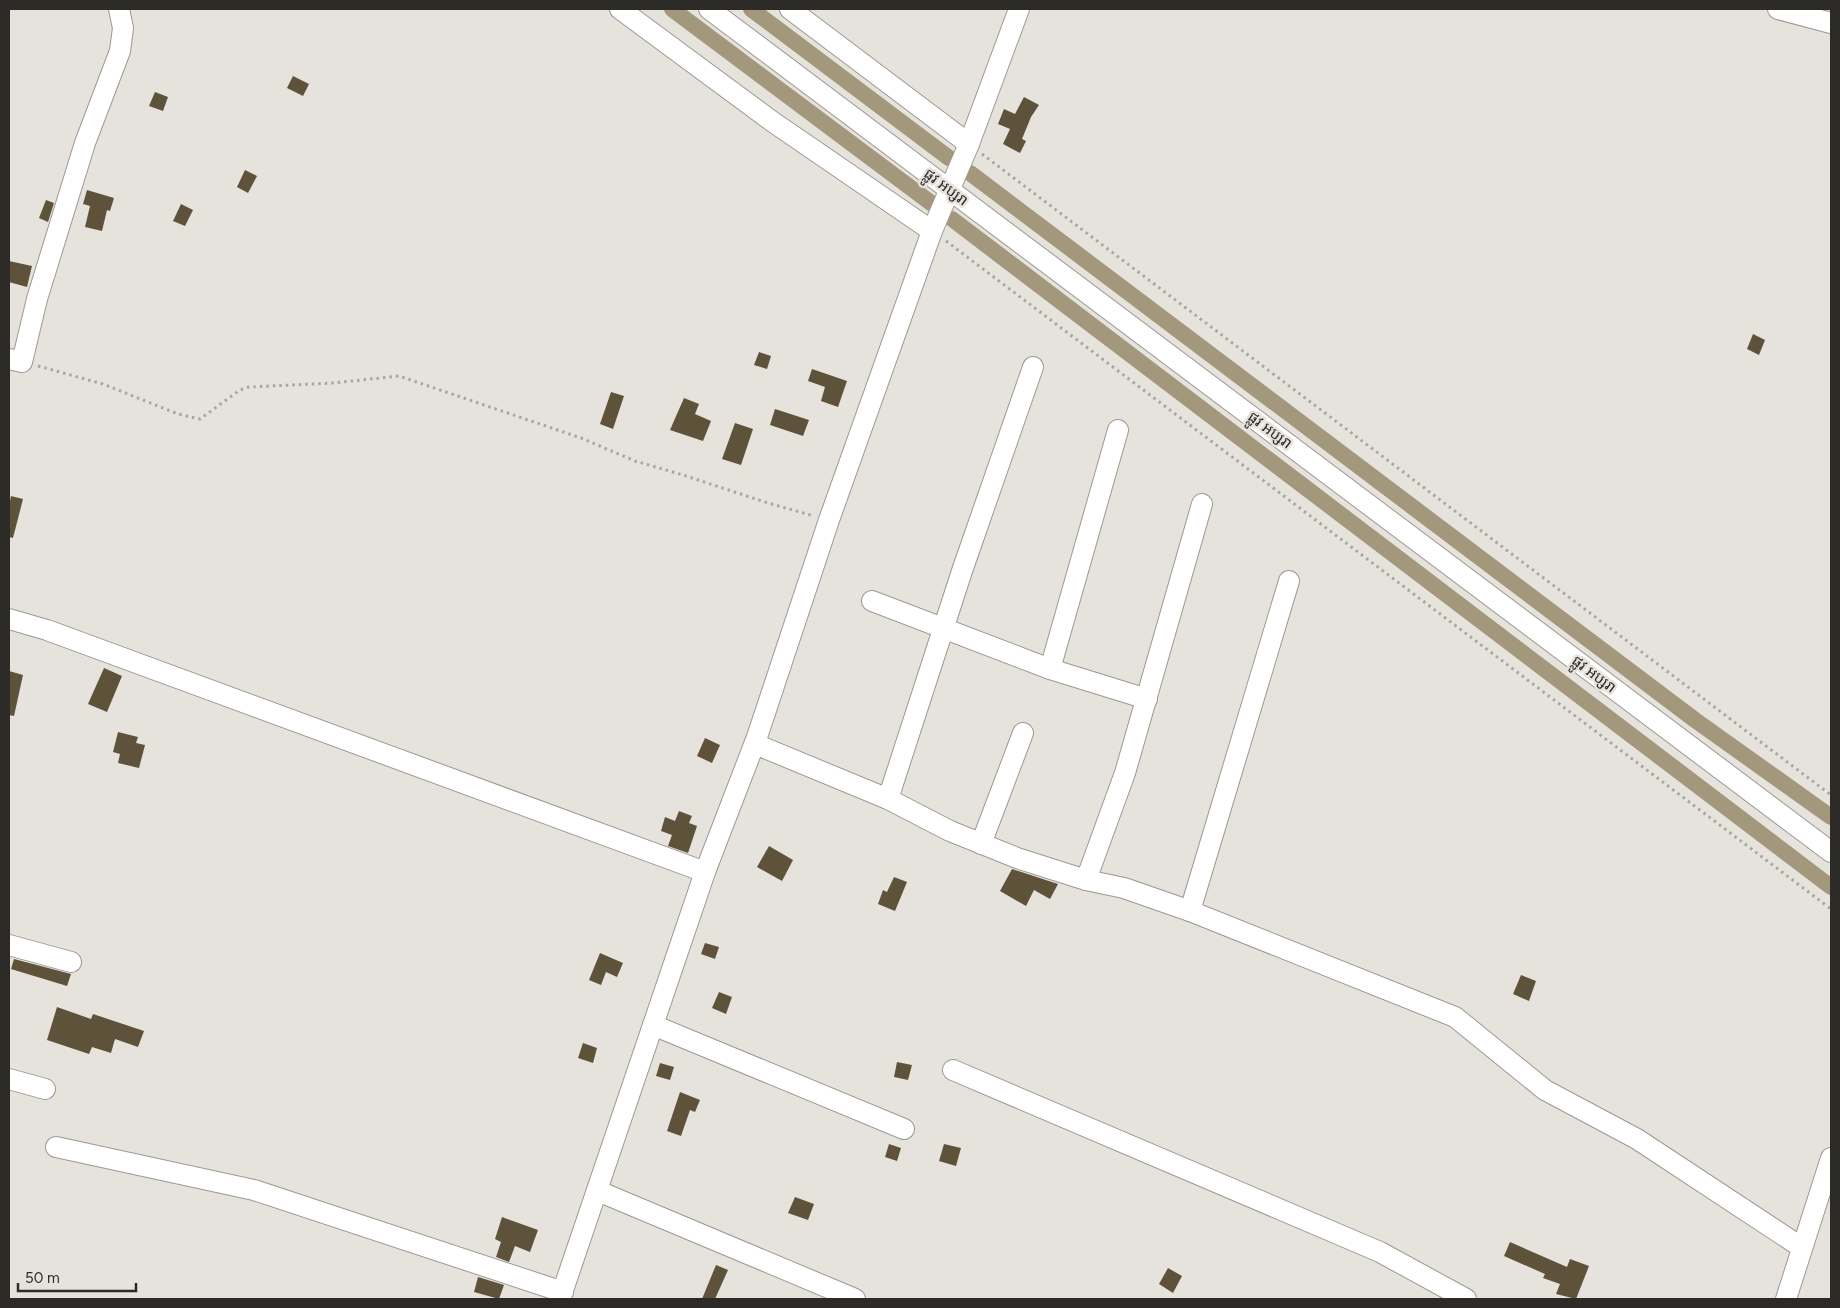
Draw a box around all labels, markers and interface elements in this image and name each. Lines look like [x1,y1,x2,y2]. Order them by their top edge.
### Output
street label: ផ្លូវ អប្សរា [918,164,972,213]
street label: ផ្លូវ អប្សរា [1242,407,1296,456]
street label: ផ្លូវ អប្សរា [1566,651,1620,700]
scale bar [18,1260,135,1292]
text: 50 m [25,1269,60,1287]

